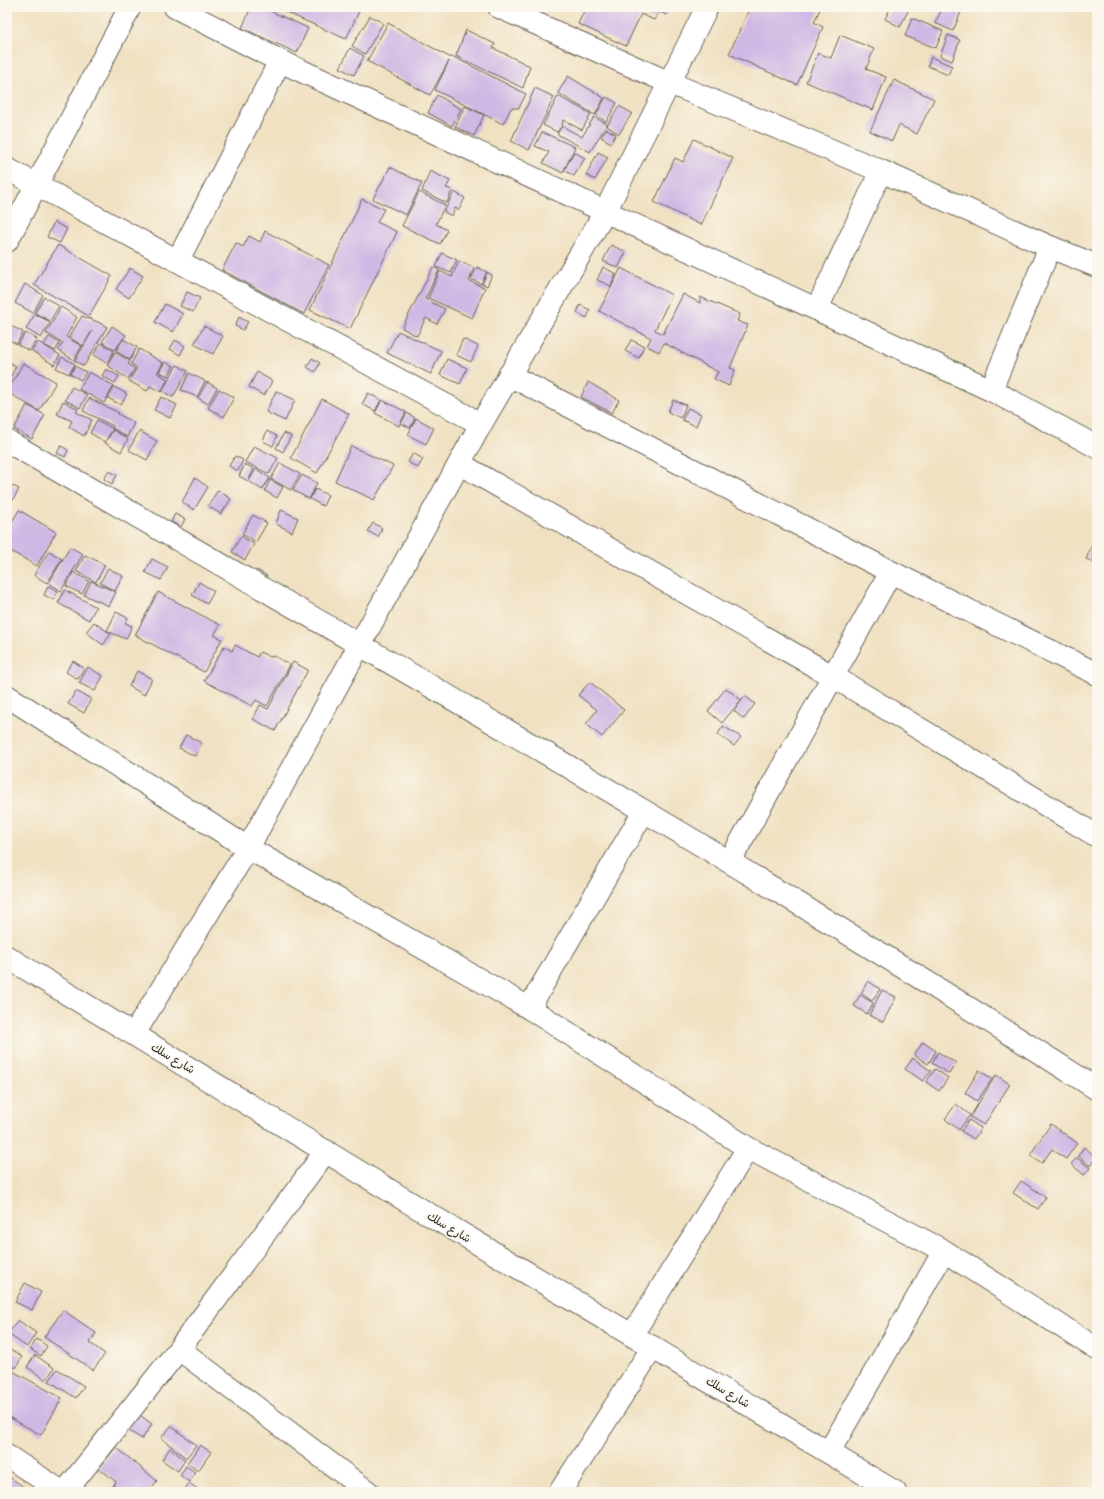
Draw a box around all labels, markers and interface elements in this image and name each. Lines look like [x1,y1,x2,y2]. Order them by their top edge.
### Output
street label: شارع سلك [147,1038,198,1079]
street label: شارع سلك [423,1207,474,1248]
street label: شارع سلك [702,1372,753,1413]

